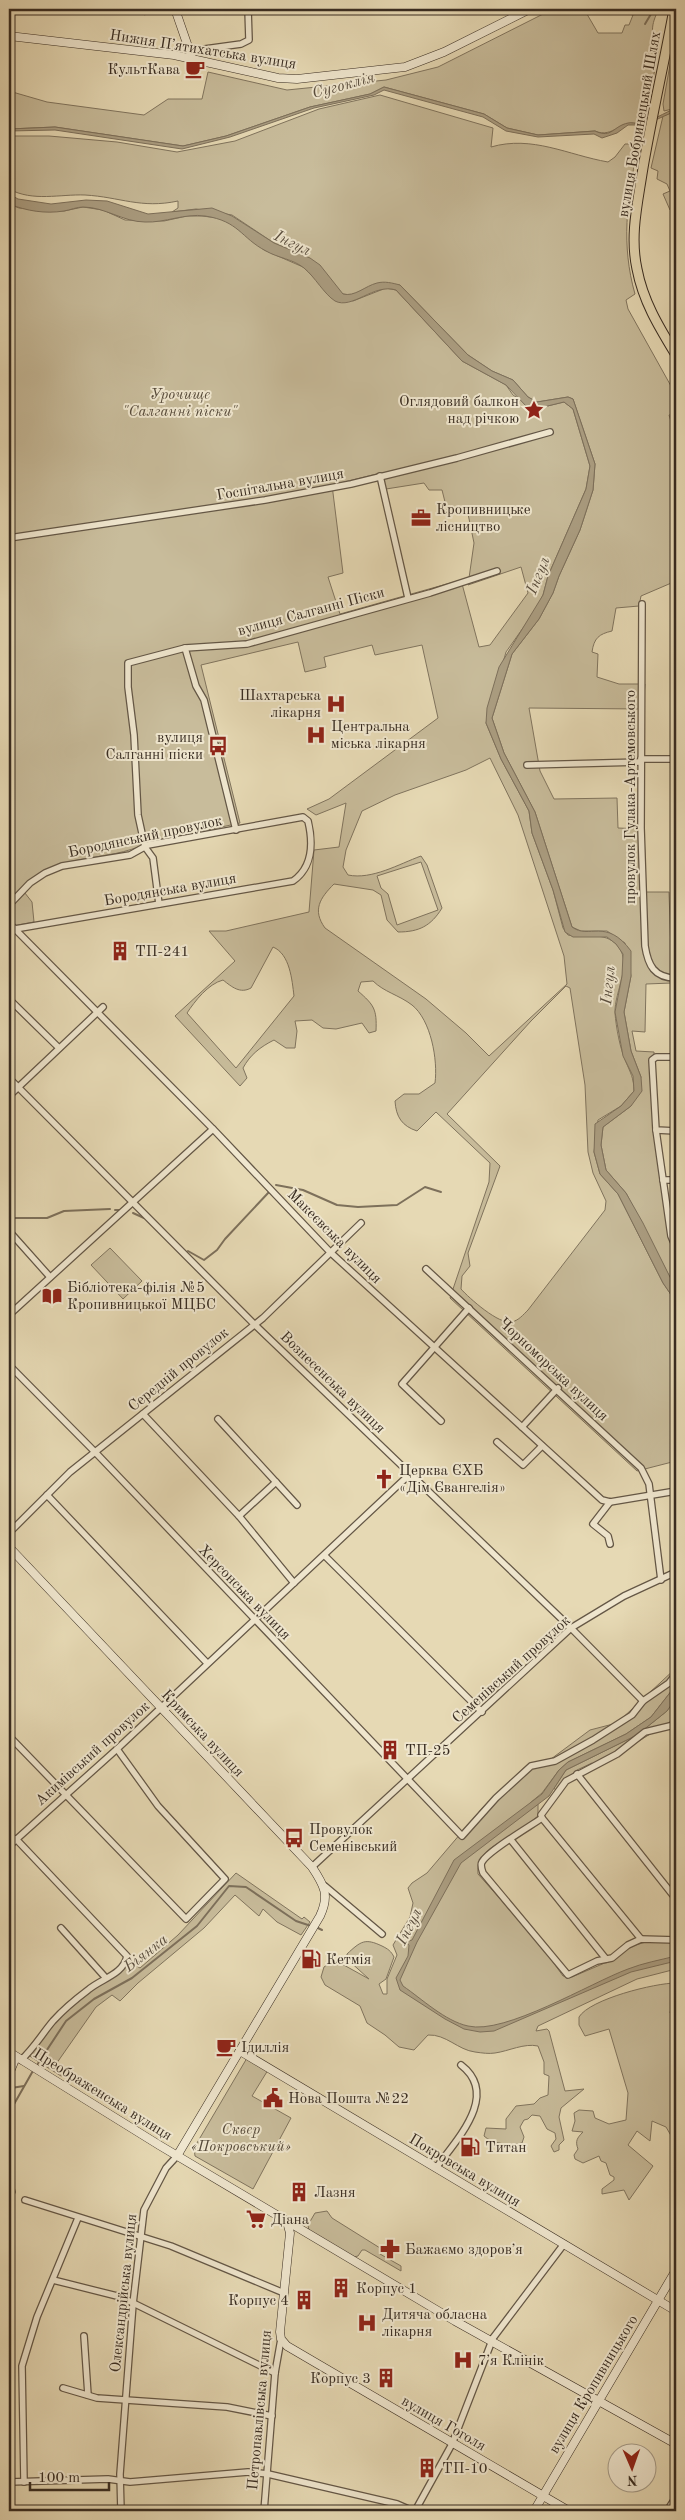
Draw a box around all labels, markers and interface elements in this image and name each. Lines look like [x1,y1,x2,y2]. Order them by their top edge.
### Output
street label: Нижня Пʼятихатська вулиця [108,28,297,73]
street label: вулиця Бобринецький Шлях [617,30,664,218]
cafe icon: КультКава [184,58,206,80]
place label: КультКава [107,63,181,78]
water label: Сугоклія [310,70,377,102]
water label: Інгул [270,228,313,259]
park label: Урочище "Салганні піски" [122,388,239,420]
place label: Оглядовий балкон над річкою [399,395,519,427]
place icon: Оглядовий балкон над річкою [523,399,545,421]
street label: Госпітальна вулиця [215,467,345,504]
place label: Кропивницьке лісництво [436,503,531,535]
office icon: Кропивницьке лісництво [410,507,432,529]
water label: Інгул [524,555,554,598]
street label: вулиця Салганні Піски [236,586,386,639]
place label: Шахтарська лікарня [239,689,322,721]
street label: провулок Гулака-Артемовського [624,690,639,904]
hospital icon: Шахтарська лікарня [325,693,347,715]
place label: Центральна міська лікарня [331,720,426,752]
hospital icon: Центральна міська лікарня [305,724,327,746]
place label: вулиця Салганні піски [105,731,203,763]
bus stop icon: вулиця Салганні піски [207,735,229,757]
street label: Бородянський провулок [67,814,224,861]
street label: Бородянська вулиця [103,871,238,910]
building icon: ТП-241 [109,940,131,962]
place label: ТП-241 [135,945,189,960]
water label: Інгул [599,965,619,1006]
street label: Макеєвська вулиця [284,1187,384,1287]
place label: Бібліотека-філія №5 Кропивницької МЦБС [67,1281,216,1313]
library icon: Бібліотека-філія №5 Кропивницької МЦБС [41,1285,63,1307]
street label: Чорноморська вулиця [495,1316,611,1425]
street label: Середній провулок [126,1325,232,1415]
street label: Вознесенська вулиця [277,1329,387,1437]
place label: Церква ЄХБ «Дім Євангелія» [399,1464,506,1496]
church icon: Церква ЄХБ «Дім Євангелія» [373,1468,395,1490]
street label: Херсонська вулиця [195,1543,293,1644]
street label: Семенівський провулок [450,1613,574,1727]
street label: Кримська вулиця [158,1687,246,1781]
street label: Акимівський провулок [33,1699,153,1809]
building icon: ТП-25 [379,1739,401,1761]
place label: ТП-25 [405,1744,450,1759]
place label: Провулок Семенівський [309,1823,397,1855]
bus stop icon: Провулок Семенівський [283,1827,305,1849]
water label: Інгул [393,1906,426,1949]
water label: Біянка [121,1931,171,1976]
fuel station icon: Кетмія [300,1948,322,1970]
place label: Кетмія [326,1953,372,1968]
cafe icon: Ідиллія [215,2036,237,2058]
place label: Ідиллія [241,2041,290,2056]
street label: Преображенська вулиця [30,2046,174,2144]
public building icon: Нова Пошта №22 [262,2087,284,2109]
place label: Нова Пошта №22 [288,2092,409,2107]
park label: Сквер «Покровський» [191,2123,291,2155]
street label: Покровська вулиця [406,2132,523,2211]
fuel station icon: Титан [459,2136,481,2158]
place label: Титан [485,2141,527,2156]
building icon: Лазня [288,2181,310,2203]
place label: Лазня [314,2186,356,2201]
supermarket icon: Діана [245,2208,267,2230]
street label: Олександрійська вулиця [109,2213,140,2373]
place label: Діана [271,2213,310,2228]
pharmacy icon: Бажаємо здоровʼя [379,2238,401,2260]
place label: Бажаємо здоровʼя [405,2243,523,2258]
building icon: Корпус 1 [330,2277,352,2299]
place label: Корпус 1 [356,2282,417,2297]
building icon: Корпус 4 [293,2289,315,2311]
place label: Корпус 4 [228,2294,289,2309]
place label: Дитяча обласна лікарня [382,2308,488,2340]
hospital icon: Дитяча обласна лікарня [356,2312,378,2334]
street label: вулиця Кропивницького [547,2313,642,2457]
street label: Петропавлівська вулиця [246,2329,275,2491]
hospital icon: 7ʼя Клінік [452,2349,474,2371]
place label: 7ʼя Клінік [478,2354,545,2369]
building icon: Корпус 3 [375,2367,397,2389]
place label: Корпус 3 [310,2372,371,2387]
street label: вулиця Гоголя [398,2394,488,2455]
north arrow [608,2442,658,2492]
building icon: ТП-10 [416,2457,438,2479]
scale bar [30,2460,109,2492]
place label: ТП-10 [442,2462,487,2477]
text: 100 m [38,2471,80,2486]
text: N [627,2473,638,2487]

